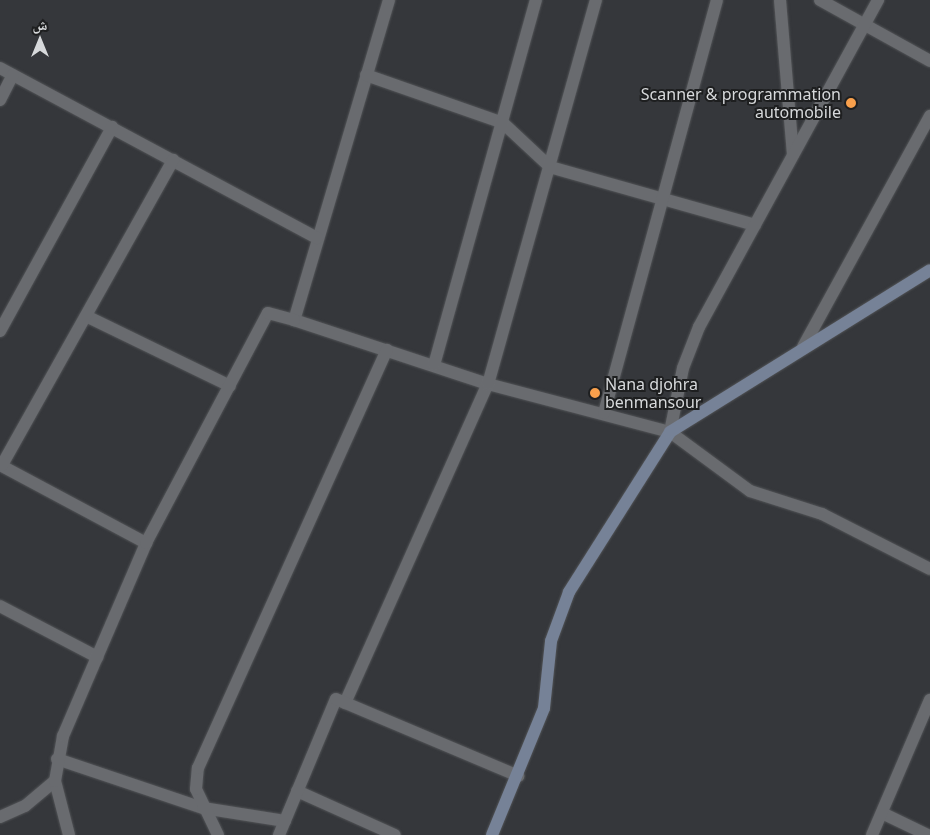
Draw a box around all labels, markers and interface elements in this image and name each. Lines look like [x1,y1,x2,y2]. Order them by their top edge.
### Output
north arrow [15,15,65,65]
text: ش [33,15,47,34]
place label: Scanner & programmation automobile [641,84,841,122]
marker: Scanner & programmation automobile [845,97,857,109]
place label: Nana djohra benmansour [605,374,701,412]
marker: Nana djohra benmansour [589,387,601,399]

